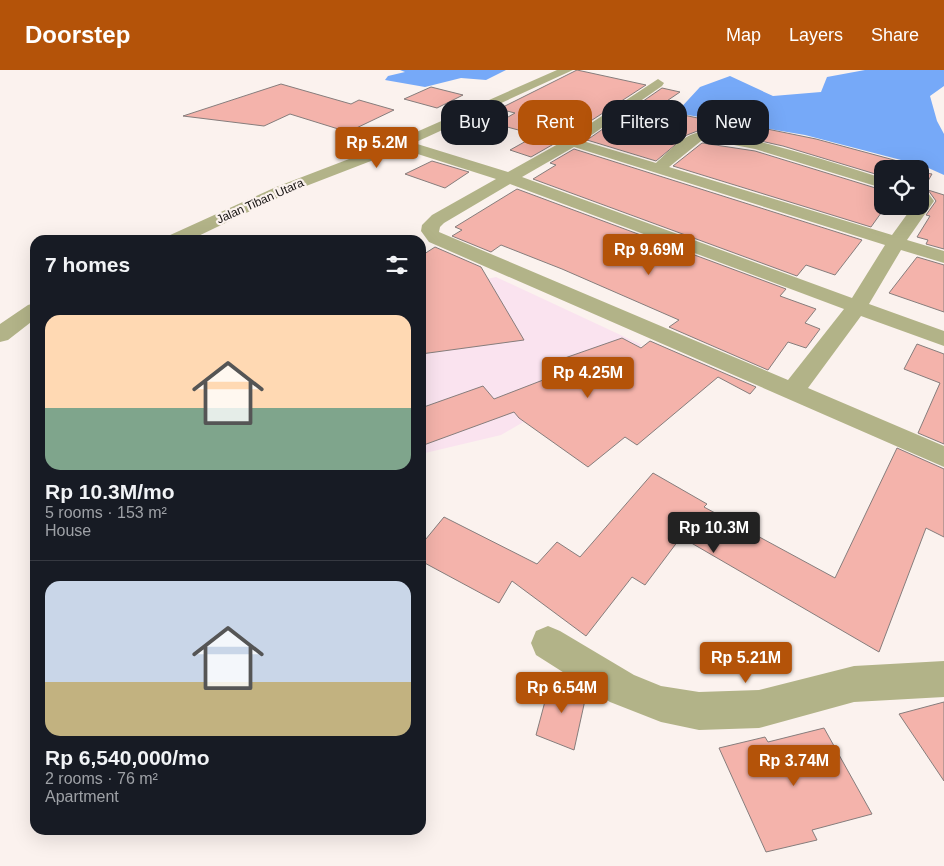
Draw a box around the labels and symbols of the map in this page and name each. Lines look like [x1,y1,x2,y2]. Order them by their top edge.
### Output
pin: Rp 5.2M [331,126,423,169]
street label: Jalan Tiban Utara [214,175,306,227]
pin: Rp 9.69M [597,234,701,276]
pin: Rp 4.25M [536,356,640,399]
pin: Rp 10.3M [662,512,766,554]
pin: Rp 5.21M [694,642,798,684]
pin: Rp 6.54M [510,672,614,714]
pin: Rp 3.74M [742,744,846,787]

